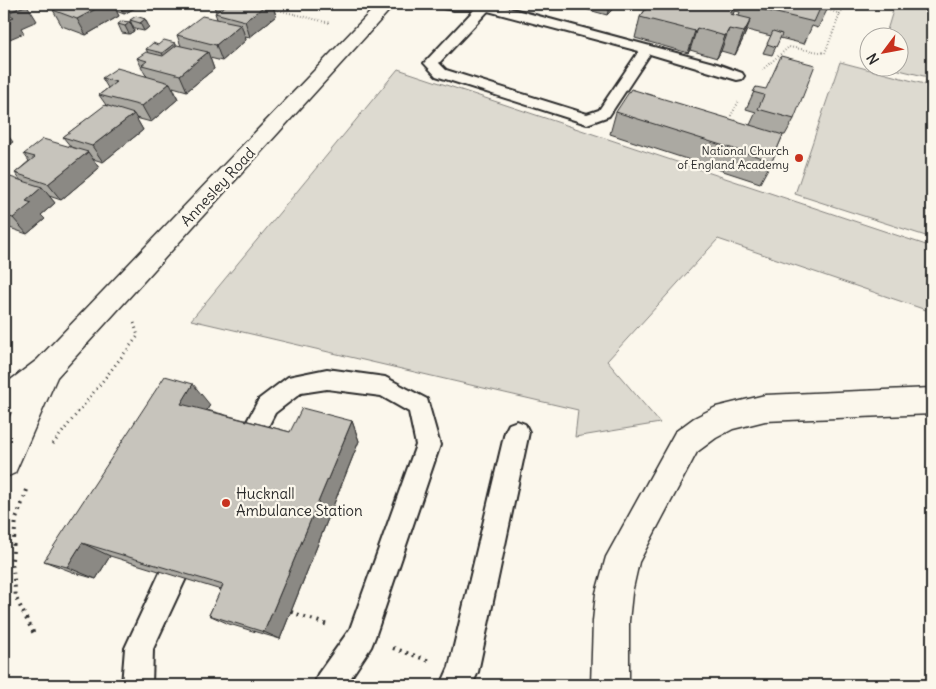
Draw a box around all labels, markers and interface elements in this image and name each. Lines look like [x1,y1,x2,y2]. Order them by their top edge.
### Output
north arrow [858,28,908,78]
text: N [863,50,883,68]
street label: Annesley Road [176,143,259,230]
place label: National Church of England Academy [677,143,789,172]
marker: National Church of England Academy [793,152,805,164]
place label: Hucknall Ambulance Station [236,484,363,520]
marker: Hucknall Ambulance Station [220,497,232,509]

